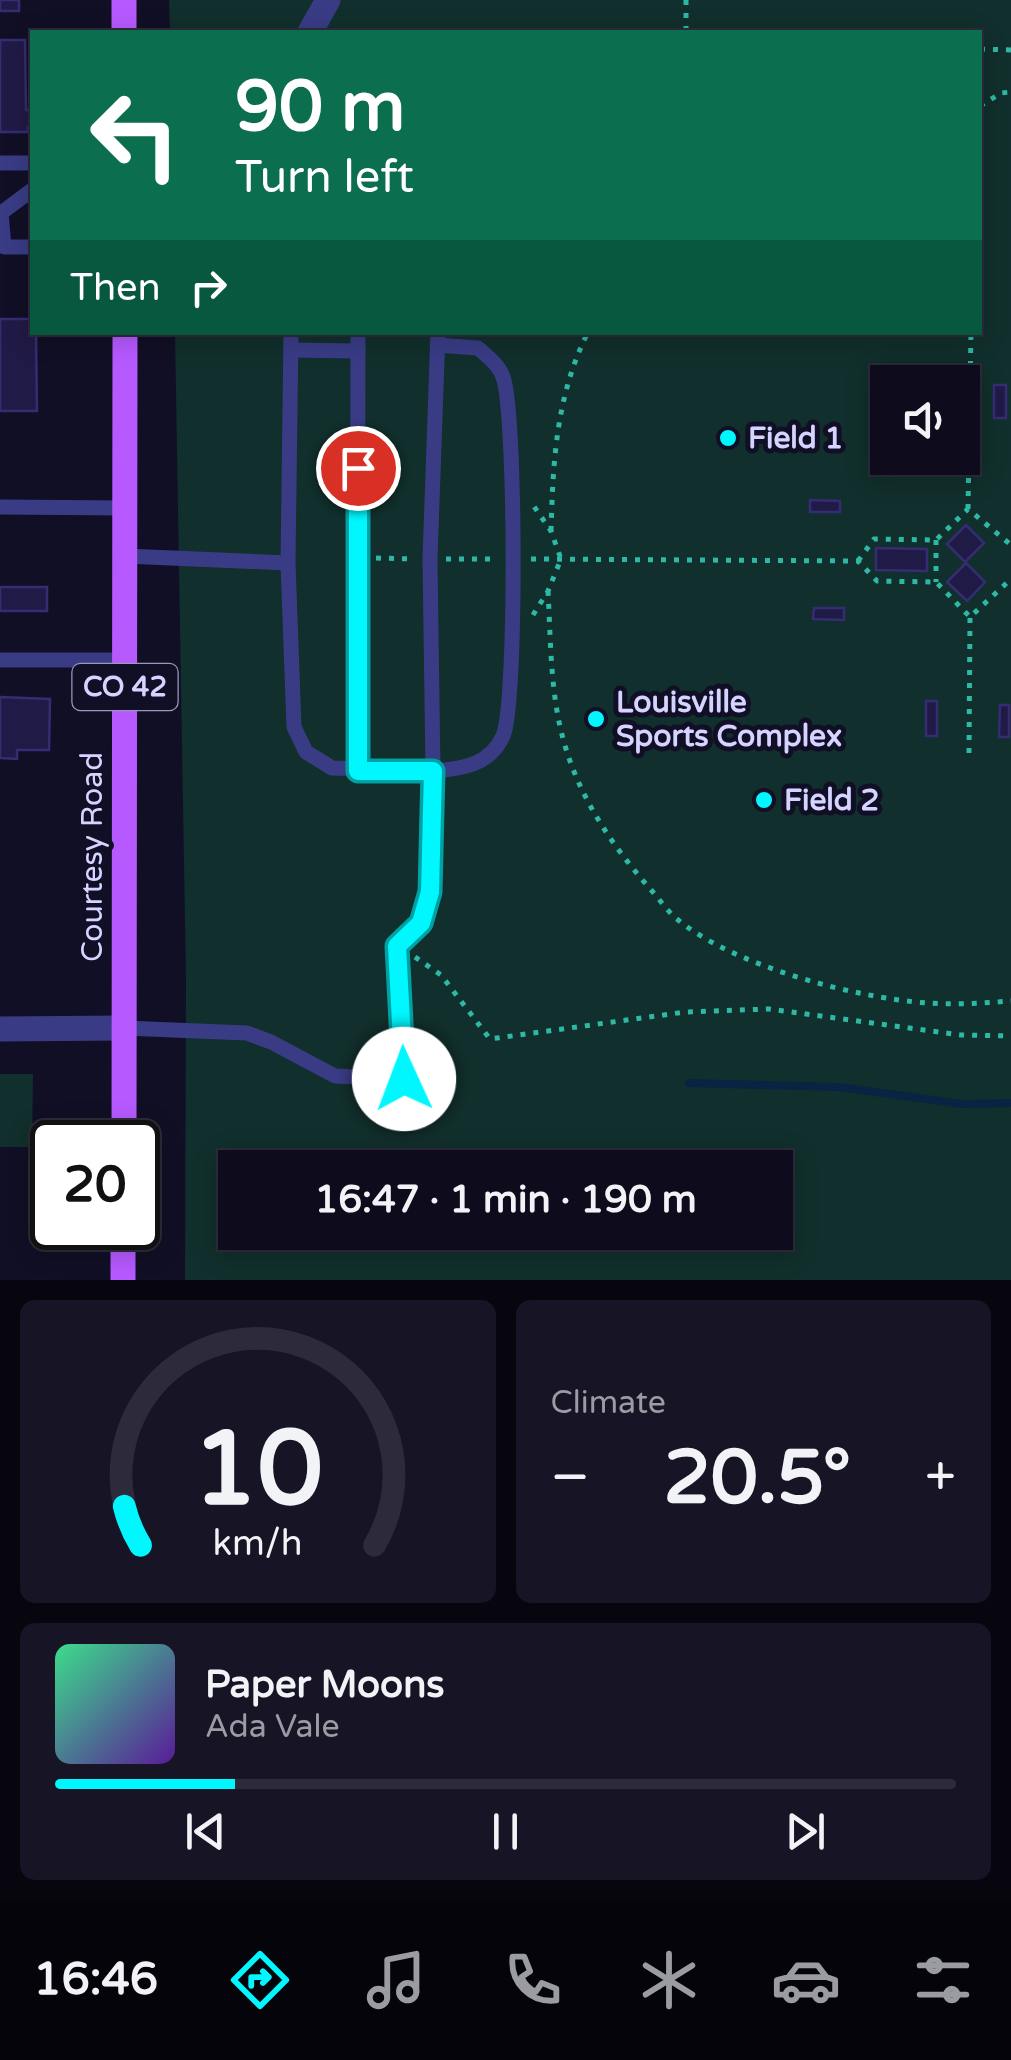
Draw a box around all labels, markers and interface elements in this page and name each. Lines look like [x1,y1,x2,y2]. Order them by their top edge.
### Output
text: 90 m [235,66,405,150]
icon: left [70,70,200,200]
text: Turn left [235,151,414,205]
icon: right [181,260,236,315]
text: Then [70,265,161,311]
map controls [870,365,980,475]
button: sound [870,365,980,475]
place label: Field 1 [748,420,843,457]
pin [316,426,401,511]
marker: Field 1 [717,427,739,449]
icon: arrive [331,441,386,496]
road number: CO 42 [72,664,178,710]
place label: Louisville Sports Complex [616,684,842,755]
marker: Louisville Sports Complex [585,708,607,730]
street label: Courtesy Road [74,752,111,962]
place label: Field 2 [784,782,879,819]
marker: Field 2 [753,789,775,811]
position arrow [352,1027,456,1131]
speed limit sign: 20 [30,1120,160,1250]
text: 16:47 · 1 min · 190 m [314,1177,697,1223]
text: Climate [551,1384,666,1422]
text: 10 [192,1408,323,1533]
text: 20.5° [664,1433,851,1523]
text: − [551,1445,590,1511]
text: + [925,1445,956,1511]
text: km/h [213,1522,303,1565]
text: Paper Moons [205,1662,445,1708]
text: Ada Vale [205,1708,340,1746]
icon: previous [178,1804,233,1859]
icon: pause [478,1804,533,1859]
icon: next [778,1804,833,1859]
icon: directions [225,1945,295,2015]
icon: music [361,1945,431,2015]
icon: phone [498,1945,568,2015]
icon: climate [634,1945,704,2015]
icon: car [771,1945,841,2015]
icon: filters [908,1945,978,2015]
text: 16:46 [33,1953,158,2007]

